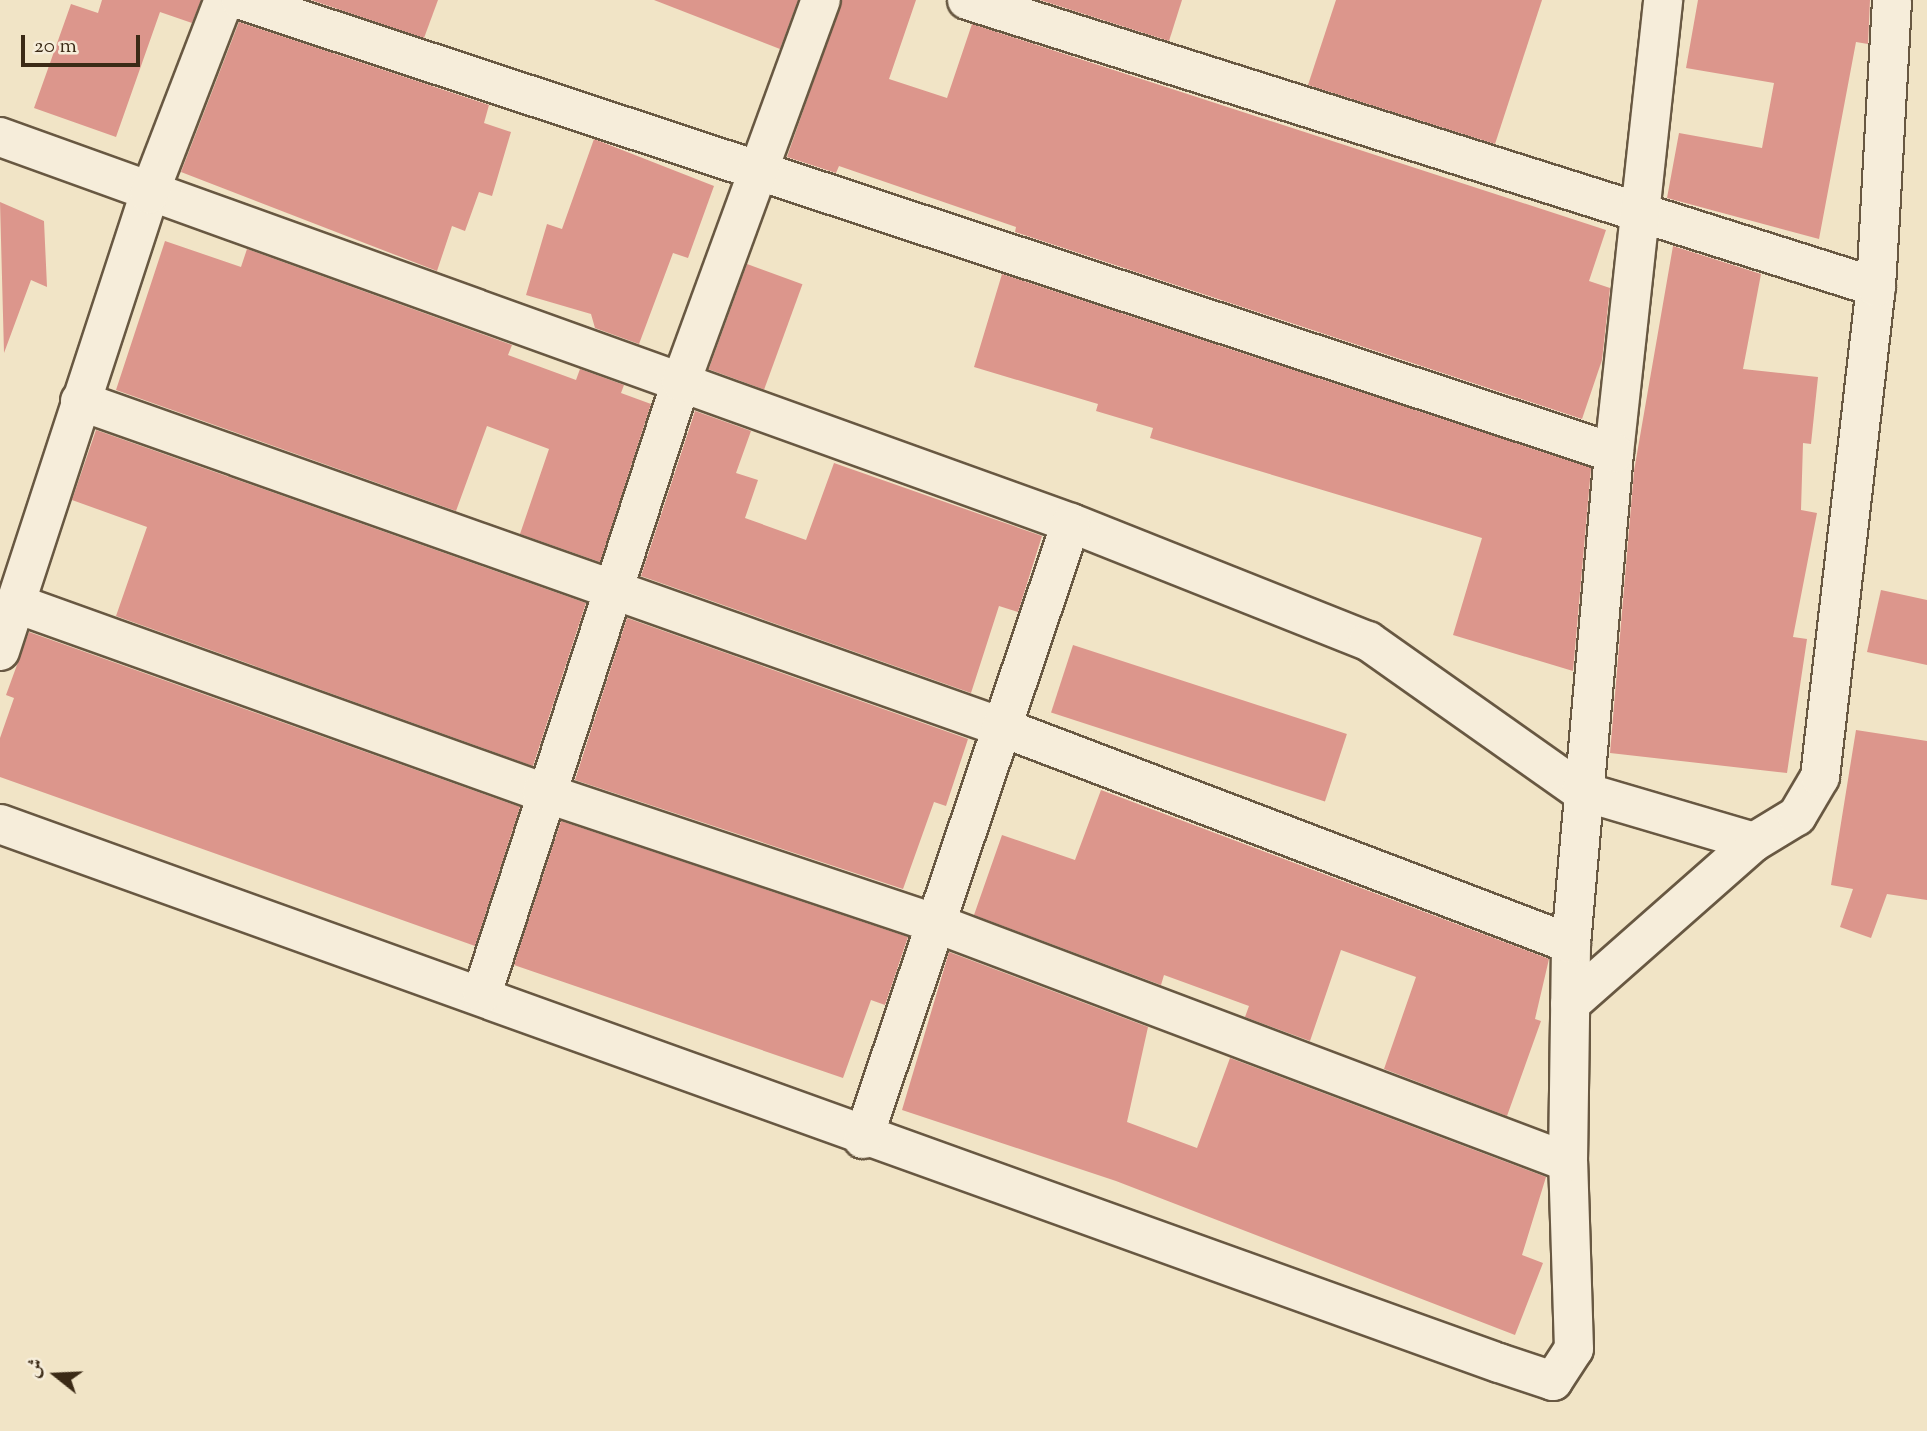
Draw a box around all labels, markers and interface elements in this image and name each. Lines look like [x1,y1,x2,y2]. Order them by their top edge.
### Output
scale bar [24,21,144,65]
text: 20 m [34,32,77,62]
north arrow [21,1340,91,1410]
text: ش [20,1355,51,1382]

